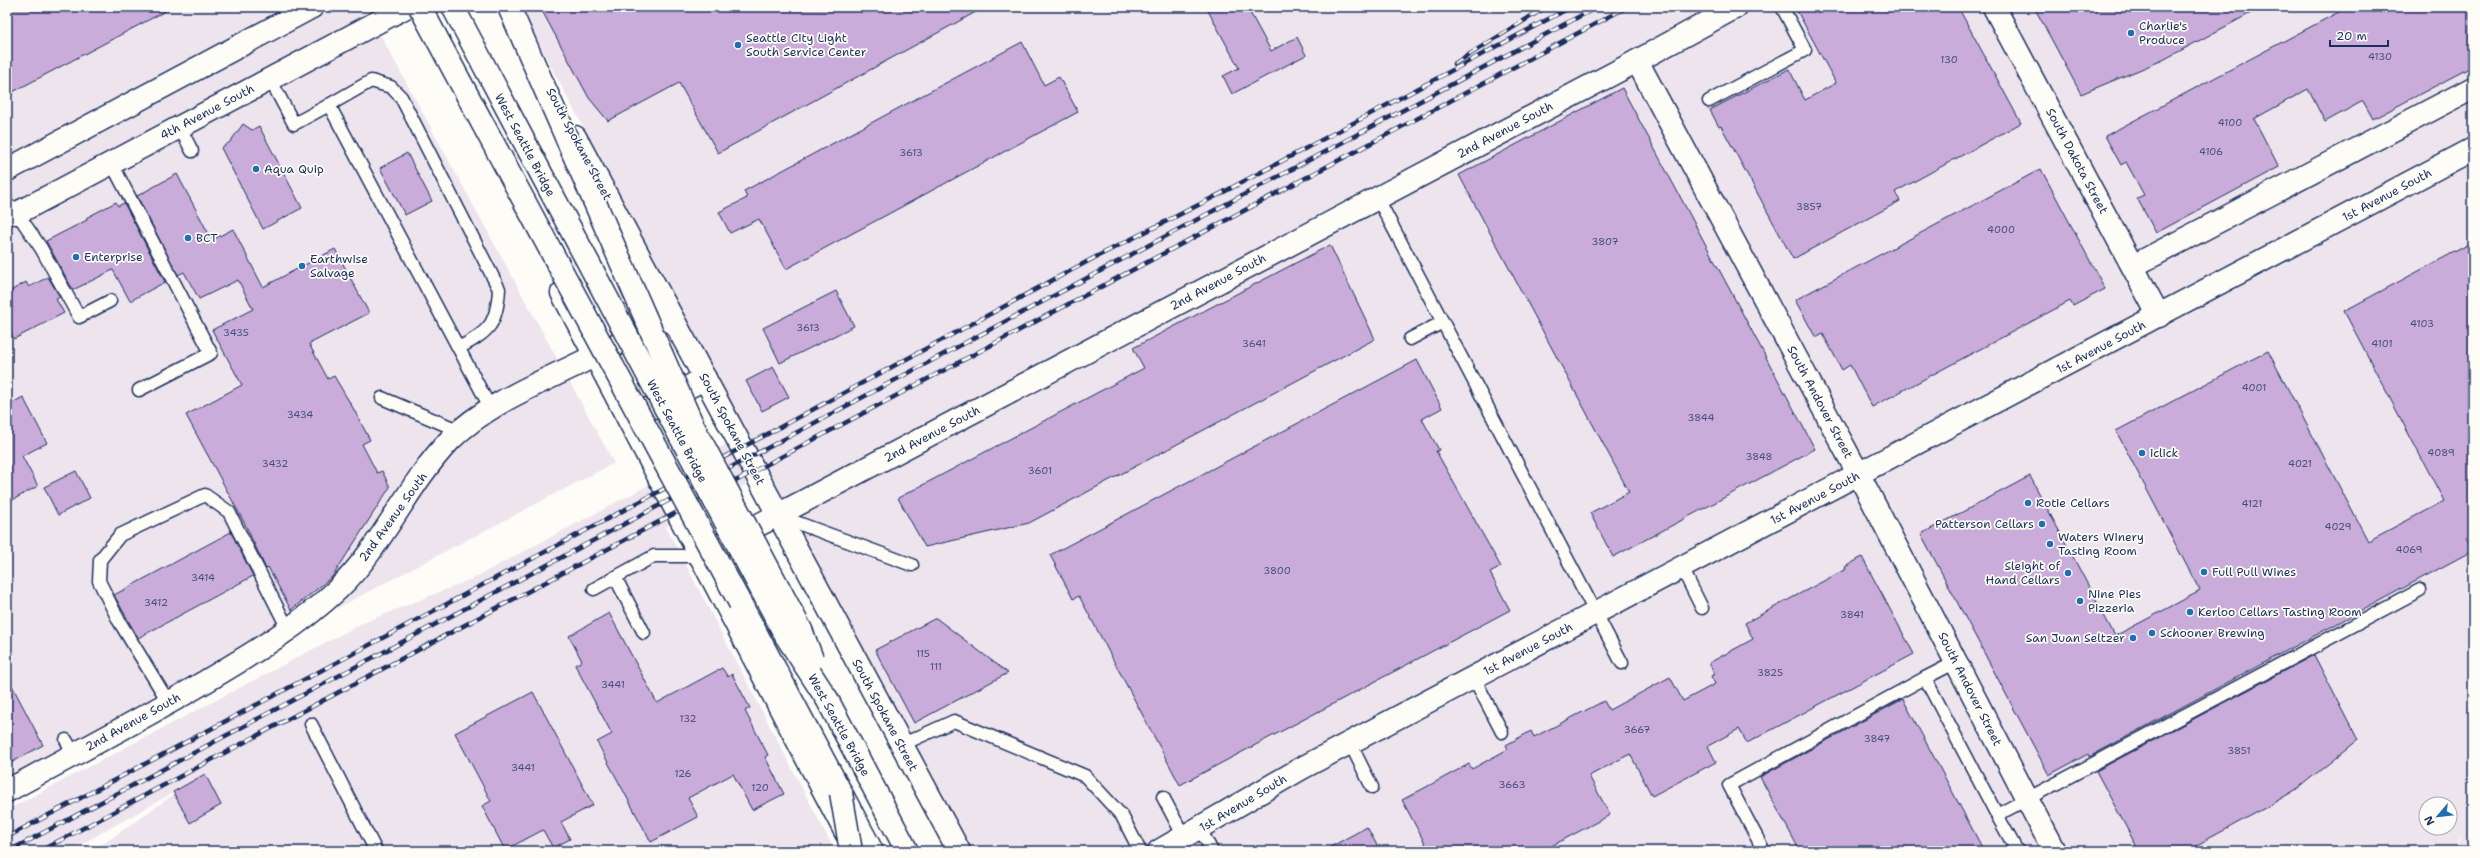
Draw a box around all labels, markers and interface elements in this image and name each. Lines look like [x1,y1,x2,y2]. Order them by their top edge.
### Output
place label: Charlie's Produce [2139,18,2187,48]
scale bar [2330,22,2388,48]
marker: Charlie's Produce [2126,28,2136,38]
text: 20 m [2336,28,2367,44]
place label: Seattle City Light South Service Center [746,30,867,60]
marker: Seattle City Light South Service Center [733,40,743,50]
house number: 4130 [2368,50,2392,63]
house number: 130 [1940,53,1958,66]
street label: 4th Avenue South [157,80,257,144]
street label: South Spokane Street [543,85,615,203]
street label: West Seattle Bridge [491,91,559,200]
street label: 2nd Avenue South [1454,98,1556,162]
street label: South Dakota Street [2042,105,2112,217]
house number: 4100 [2218,116,2242,129]
house number: 4106 [2199,145,2223,158]
house number: 3613 [899,146,923,159]
place label: Aqua Quip [264,161,324,177]
marker: Aqua Quip [251,164,261,174]
street label: 1st Avenue South [2339,165,2435,225]
house number: 3857 [1796,200,1822,213]
house number: 4000 [1987,223,2015,236]
place label: BCT [196,230,218,246]
marker: BCT [183,233,193,243]
house number: 3807 [1592,235,1618,248]
place label: Enterprise [84,249,143,265]
street label: 2nd Avenue South [1167,250,1269,314]
place label: Earthwise Salvage [310,251,368,281]
marker: Enterprise [71,252,81,262]
marker: Earthwise Salvage [297,261,307,271]
street label: 1st Avenue South [2053,317,2149,377]
house number: 4103 [2410,317,2434,330]
house number: 3613 [796,321,820,334]
house number: 3435 [223,326,249,339]
house number: 3641 [1242,337,1266,350]
house number: 4101 [2371,337,2393,350]
street label: South Andover Street [1783,343,1857,461]
street label: South Spokane Street [696,370,768,488]
street label: West Seattle Bridge [643,377,711,486]
house number: 4001 [2242,381,2266,394]
street label: 2nd Avenue South [881,402,983,466]
house number: 3434 [287,408,313,421]
house number: 3844 [1687,411,1715,424]
place label: iclick [2150,445,2179,461]
house number: 4089 [2427,446,2455,459]
marker: iclick [2137,448,2147,458]
house number: 3848 [1745,450,1773,463]
house number: 3432 [262,457,288,470]
house number: 4021 [2288,457,2312,470]
house number: 3601 [1028,464,1052,477]
street label: 1st Avenue South [1767,468,1863,528]
street label: 2nd Avenue South [355,469,431,565]
place label: Rotie Cellars [2036,495,2110,511]
house number: 4121 [2242,497,2262,510]
marker: Rotie Cellars [2023,498,2033,508]
place label: Patterson Cellars [1935,516,2034,532]
marker: Patterson Cellars [2037,519,2047,529]
house number: 4029 [2325,520,2351,533]
place label: Waters Winery Tasting Room [2058,529,2144,559]
marker: Waters Winery Tasting Room [2045,539,2055,549]
house number: 4069 [2396,543,2422,556]
place label: Sleight of Hand Cellars [1986,558,2061,588]
house number: 3800 [1263,564,1291,577]
place label: Full Pull Wines [2212,564,2296,580]
marker: Full Pull Wines [2199,567,2209,577]
marker: Sleight of Hand Cellars [2063,568,2073,578]
house number: 3414 [191,571,215,584]
place label: Nine Pies Pizzeria [2088,586,2141,616]
house number: 3412 [144,596,168,609]
marker: Nine Pies Pizzeria [2075,596,2085,606]
place label: Kerloo Cellars Tasting Room [2198,604,2362,620]
marker: Kerloo Cellars Tasting Room [2185,607,2195,617]
house number: 3841 [1840,608,1864,621]
street label: 1st Avenue South [1480,619,1576,679]
place label: Schooner Brewing [2160,625,2265,641]
marker: Schooner Brewing [2147,628,2157,638]
street label: South Andover Street [1934,629,2006,749]
place label: San Juan Seltzer [2026,630,2125,646]
marker: San Juan Seltzer [2128,633,2138,643]
house number: 115 [916,647,930,660]
street label: South Spokane Street [849,656,921,774]
house number: 111 [930,660,942,673]
house number: 3825 [1757,666,1783,679]
street label: West Seattle Bridge [804,671,874,779]
house number: 3441 [601,678,625,691]
street label: 2nd Avenue South [83,689,183,755]
house number: 132 [679,712,697,725]
house number: 3667 [1624,723,1650,736]
house number: 3847 [1864,732,1890,745]
house number: 3851 [2227,744,2251,757]
house number: 3441 [511,761,535,774]
house number: 126 [674,767,692,780]
street label: 1st Avenue South [1196,771,1290,835]
house number: 3663 [1499,778,1525,791]
house number: 120 [751,781,769,794]
north arrow [2418,796,2458,836]
text: N [2421,813,2438,828]

